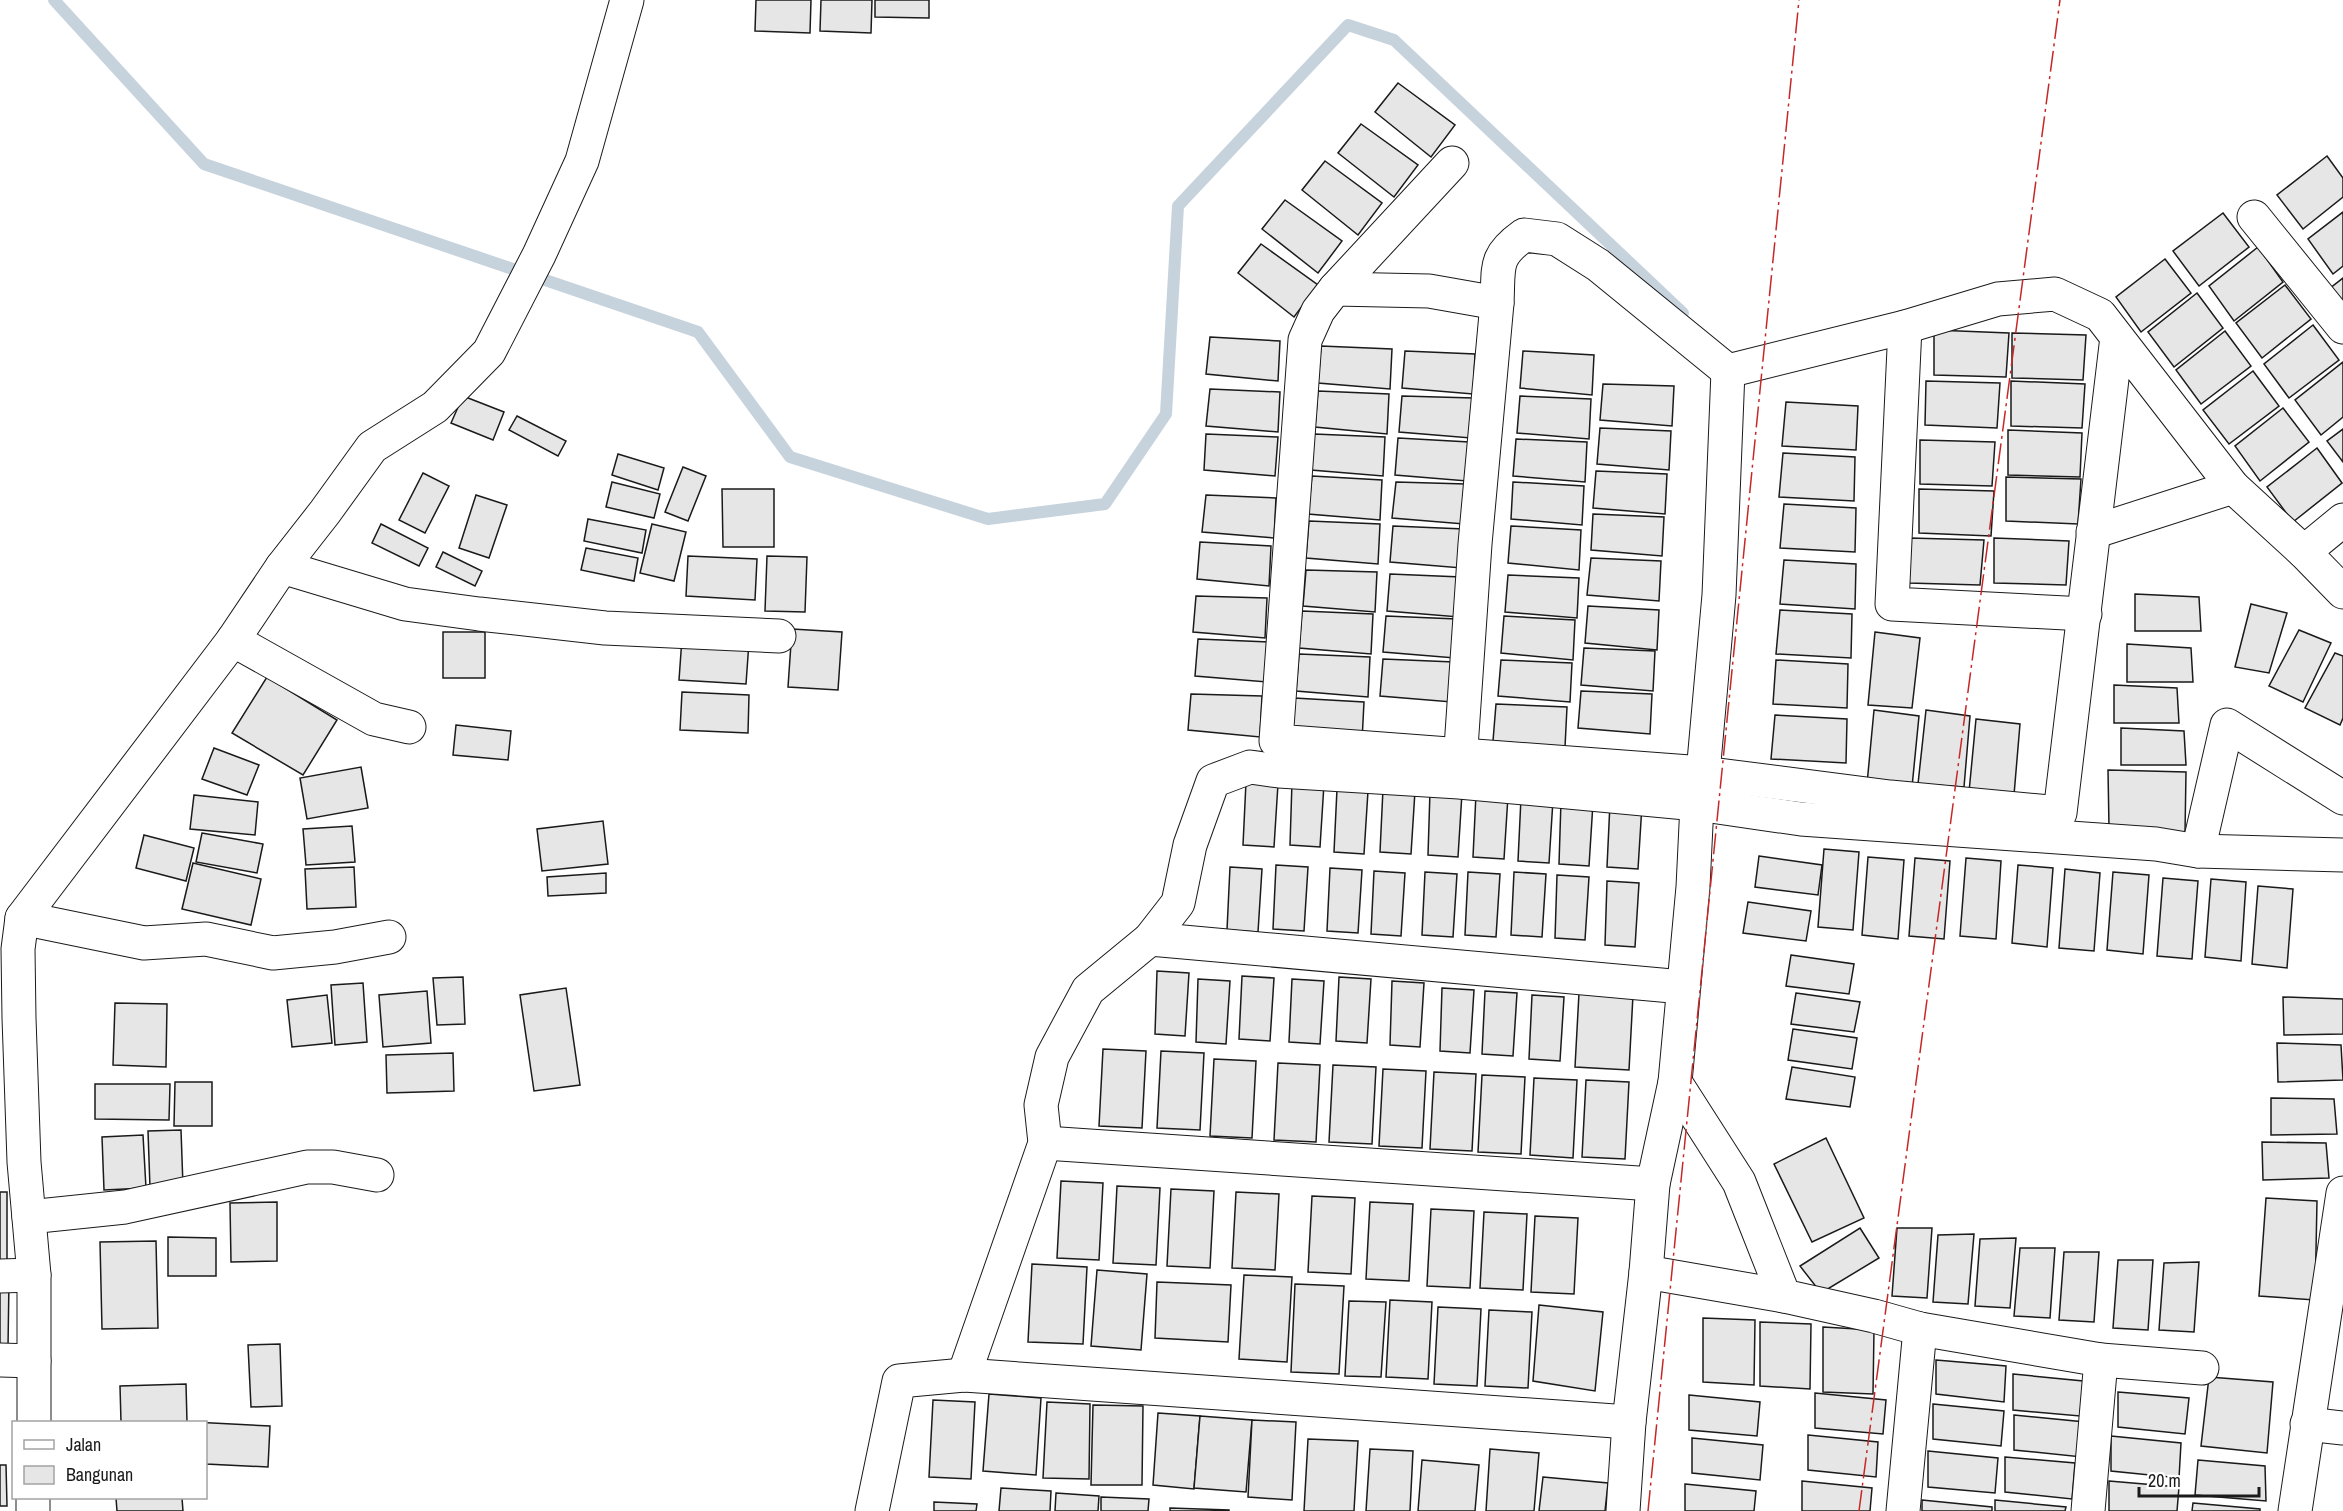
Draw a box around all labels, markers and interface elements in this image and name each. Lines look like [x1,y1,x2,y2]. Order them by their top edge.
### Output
legend [12,1421,207,1499]
text: Jalan [66,1432,101,1457]
scale bar [2139,1460,2259,1498]
text: Bangunan [66,1462,133,1487]
text: 20 m [2148,1468,2181,1493]

